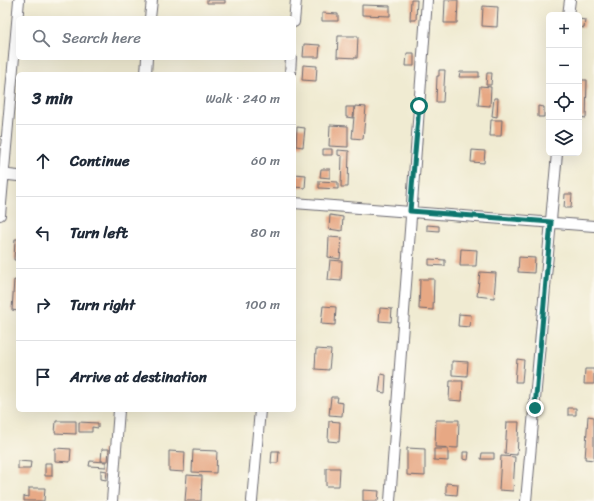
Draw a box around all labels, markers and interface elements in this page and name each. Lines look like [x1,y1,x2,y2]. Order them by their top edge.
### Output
map controls [546,12,582,156]
button: + [546,12,582,48]
search box [16,16,296,60]
text: Search here [62,25,141,51]
icon: search [30,27,52,49]
button: − [546,48,582,84]
text: 3 min [32,83,73,113]
button: locate [546,84,582,120]
text: Walk · 240 m [205,87,280,110]
route start [410,97,428,115]
button: layers [546,120,582,156]
text: Continue [70,148,130,174]
text: 60 m [251,149,280,172]
icon: ahead [32,150,54,172]
text: Turn left [70,220,128,246]
text: 80 m [251,221,280,244]
icon: left [32,222,54,244]
text: Turn right [70,292,135,318]
text: 100 m [245,293,280,316]
icon: right [32,294,54,316]
text: Arrive at destination [70,364,207,390]
icon: arrive [32,366,54,388]
route end [526,399,544,417]

